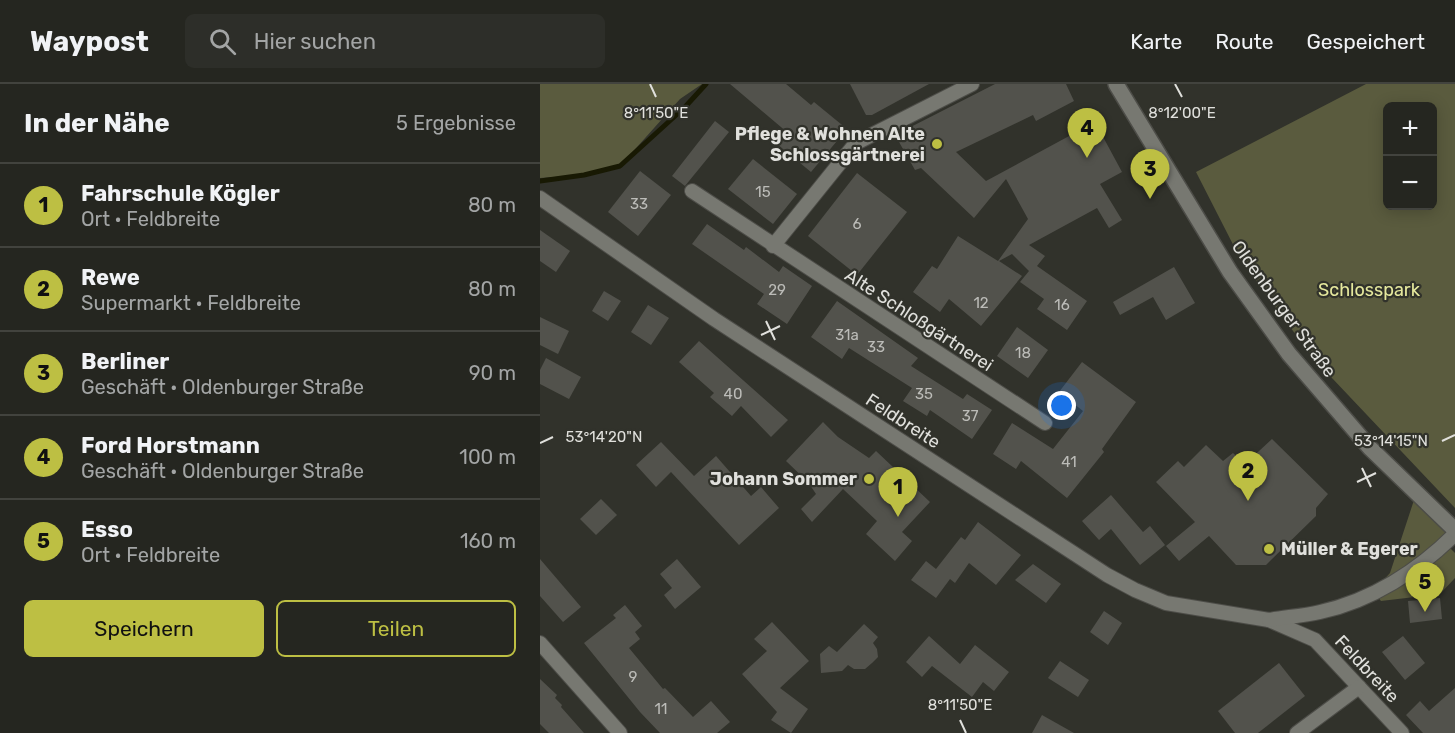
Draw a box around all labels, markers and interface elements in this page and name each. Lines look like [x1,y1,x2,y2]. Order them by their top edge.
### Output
search box [185,14,605,68]
text: Waypost [30,25,149,58]
icon: search [206,25,239,58]
text: Hier suchen [254,28,376,55]
text: Karte [1130,29,1182,54]
text: Route [1215,29,1274,54]
text: Gespeichert [1307,29,1425,54]
map controls [1383,102,1437,210]
button: + [1383,102,1437,156]
text: 8°11'50"E [624,104,688,122]
text: 8°12'00"E [1148,104,1216,122]
text: In der Nähe [24,108,170,139]
pin: 4 [1068,109,1106,158]
text: 5 Ergebnisse [396,111,516,135]
place label: Pflege & Wohnen Alte Schlossgärtnerei [735,123,925,166]
marker: Pflege & Wohnen Alte Schlossgärtnerei [930,137,944,151]
pin: 3 [1130,150,1170,199]
button: − [1383,156,1437,210]
text: Fahrschule Kögler [81,180,280,207]
house number: 15 [755,183,771,201]
text: 1 [39,193,48,217]
text: 80 m [468,193,516,217]
house number: 33 [630,195,648,213]
text: Ort · Feldbreite [81,207,220,231]
house number: 6 [852,215,862,233]
street label: Oldenburger Straße [1227,236,1341,382]
text: Rewe [81,264,140,291]
street label: Alte Schloßgärtnerei [841,264,997,376]
text: 2 [37,277,50,301]
text: 80 m [468,277,516,301]
park label: Schlosspark [1318,279,1421,301]
house number: 29 [768,281,786,299]
text: Supermarkt · Feldbreite [81,291,301,315]
house number: 12 [973,294,989,312]
house number: 16 [1054,296,1070,314]
house number: 31a [835,326,859,344]
house number: 33 [867,338,885,356]
house number: 18 [1015,344,1031,362]
text: Berliner [81,348,169,375]
text: 3 [37,361,50,385]
text: 90 m [469,361,516,385]
text: Geschäft · Oldenburger Straße [81,375,364,399]
house number: 40 [724,385,742,403]
house number: 35 [915,385,933,403]
street label: Feldbreite [862,389,944,453]
your location [1047,391,1076,420]
house number: 37 [962,407,979,425]
text: 53°14'20"N [566,428,642,446]
text: Ford Horstmann [81,432,260,459]
text: 53°14'15"N [1354,432,1428,450]
text: 4 [37,445,50,469]
text: 100 m [459,445,516,469]
pin: 2 [1228,452,1268,501]
house number: 41 [1061,453,1077,471]
text: Geschäft · Oldenburger Straße [81,459,364,483]
place label: Johann Sommer [710,468,857,490]
pin: 1 [878,468,918,517]
marker: Johann Sommer [862,472,876,486]
text: Esso [81,516,133,543]
text: 5 [37,529,50,553]
text: 160 m [460,529,516,553]
place label: Müller & Egerer [1281,538,1418,560]
marker: Müller & Egerer [1262,542,1276,556]
text: Ort · Feldbreite [81,543,220,567]
pin: 5 [1406,562,1444,612]
button: Speichern [24,600,264,657]
button: Teilen [276,600,516,657]
street label: Feldbreite [1330,631,1404,707]
house number: 9 [629,668,638,686]
text: 8°11'50"E [928,696,992,714]
house number: 11 [655,700,667,718]

